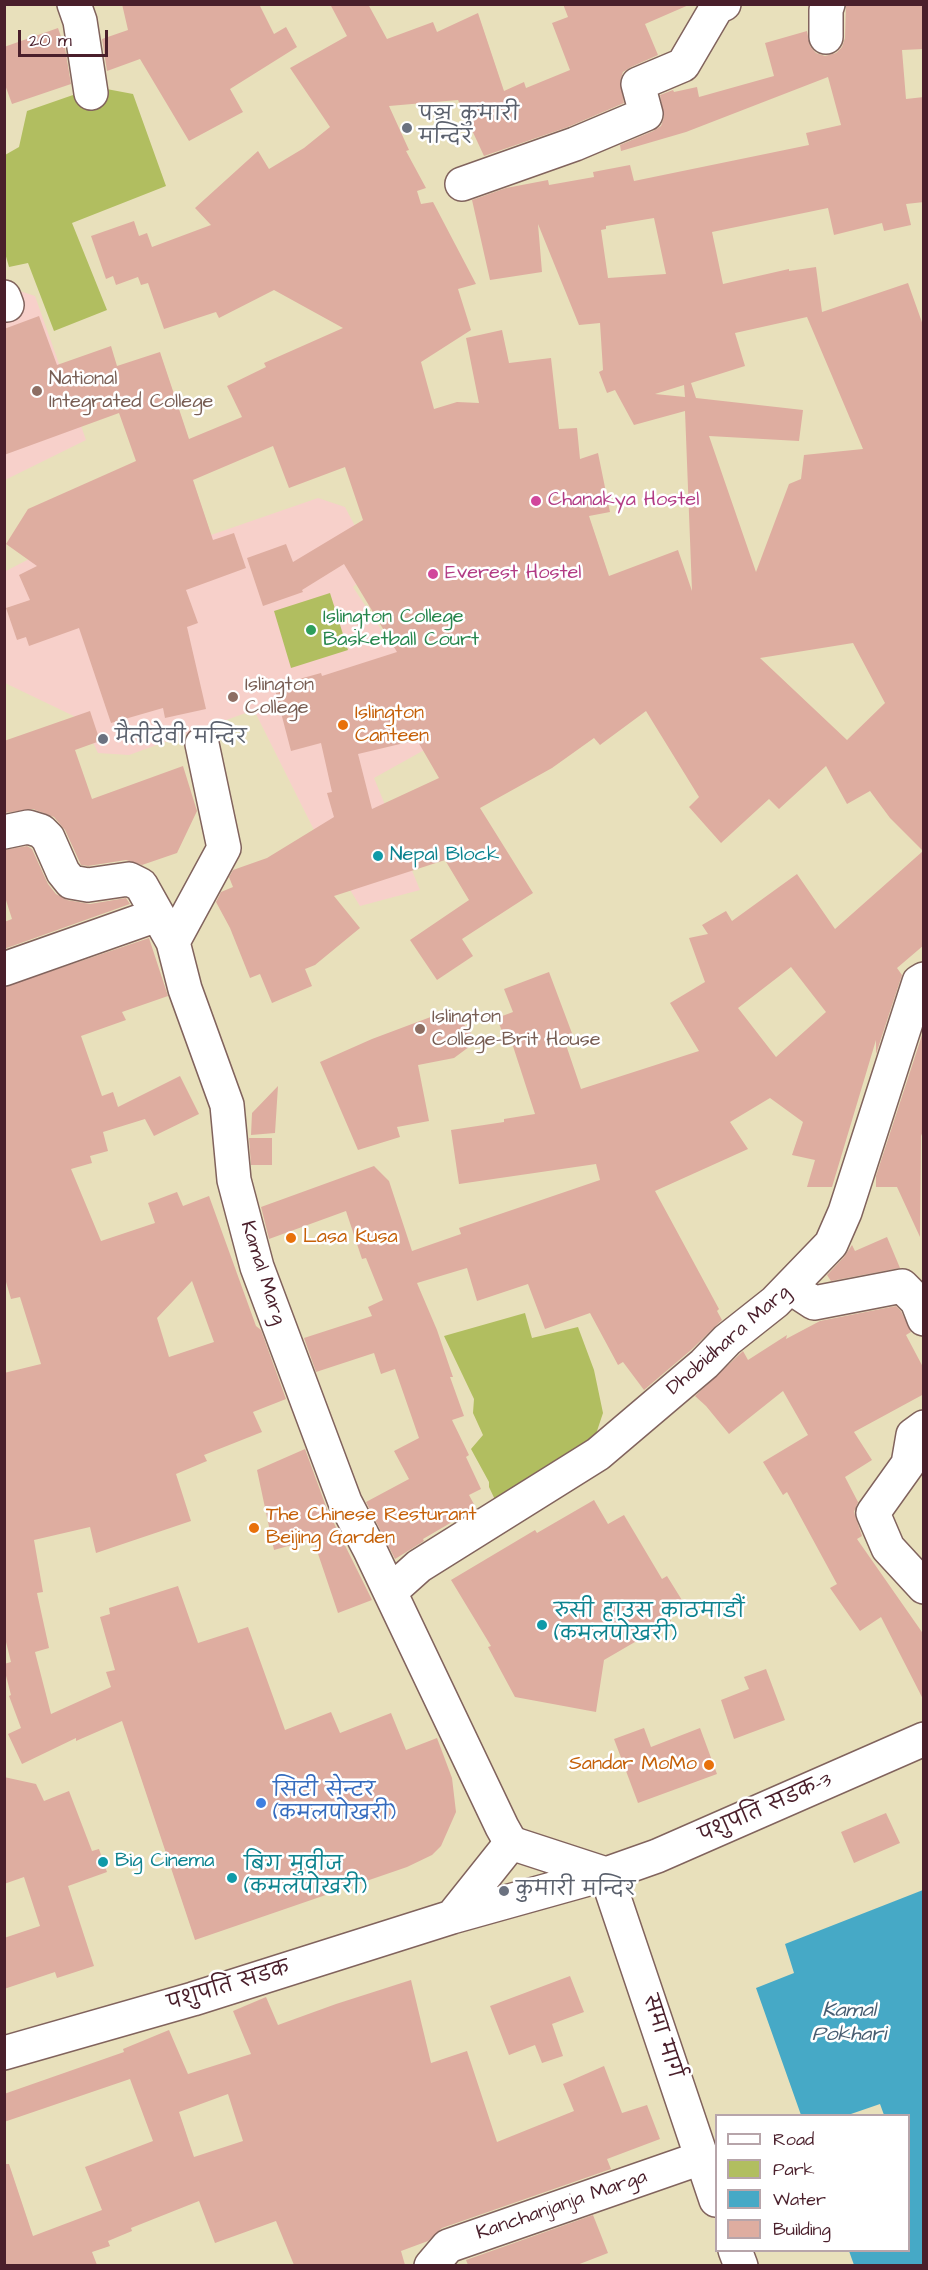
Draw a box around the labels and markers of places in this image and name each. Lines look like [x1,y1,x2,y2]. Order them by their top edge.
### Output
place label: पञ्च कुमारी मन्दिर [419,104,519,151]
marker: पञ्च कुमारी मन्दिर [400,121,414,135]
place label: National Integrated College [49,368,213,415]
marker: National Integrated College [30,384,44,398]
place label: Chanakya Hostel [548,489,699,513]
marker: Chanakya Hostel [529,494,543,508]
place label: Everest Hostel [445,562,581,586]
marker: Everest Hostel [426,567,440,581]
place label: Islington College Basketball Court [323,606,479,653]
marker: Islington College Basketball Court [304,623,318,637]
place label: Islington College [245,674,314,721]
marker: Islington College [226,690,240,704]
place label: Islington Canteen [355,702,429,749]
marker: Islington Canteen [336,718,350,732]
place label: मैतीदेवी मन्दिर [115,727,247,751]
marker: मैतीदेवी मन्दिर [96,732,110,746]
place label: Nepal Block [390,844,499,868]
marker: Nepal Block [371,849,385,863]
place label: Islington College-Brit House [432,1006,601,1053]
marker: Islington College-Brit House [413,1022,427,1036]
place label: Lasa Kusa [303,1226,398,1250]
marker: Lasa Kusa [284,1231,298,1245]
place label: The Chinese Resturant Beijing Garden [266,1504,477,1551]
marker: The Chinese Resturant Beijing Garden [247,1521,261,1535]
place label: रुसी हाउस काठमाडौं (कमलपोखरी) [554,1601,744,1648]
marker: रुसी हाउस काठमाडौं (कमलपोखरी) [535,1618,549,1632]
place label: Sandar MoMo [569,1753,697,1777]
marker: Sandar MoMo [702,1758,716,1772]
place label: सिटी सेन्टर (कमलपोखरी) [273,1780,396,1827]
marker: सिटी सेन्टर (कमलपोखरी) [254,1796,268,1810]
place label: Big Cinema [115,1850,214,1874]
place label: बिग मुवीज (कमलपोखरी) [244,1854,367,1901]
marker: Big Cinema [96,1855,110,1869]
marker: बिग मुवीज (कमलपोखरी) [225,1871,239,1885]
place label: कुमारी मन्दिर [516,1879,635,1903]
marker: कुमारी मन्दिर [497,1884,511,1898]

